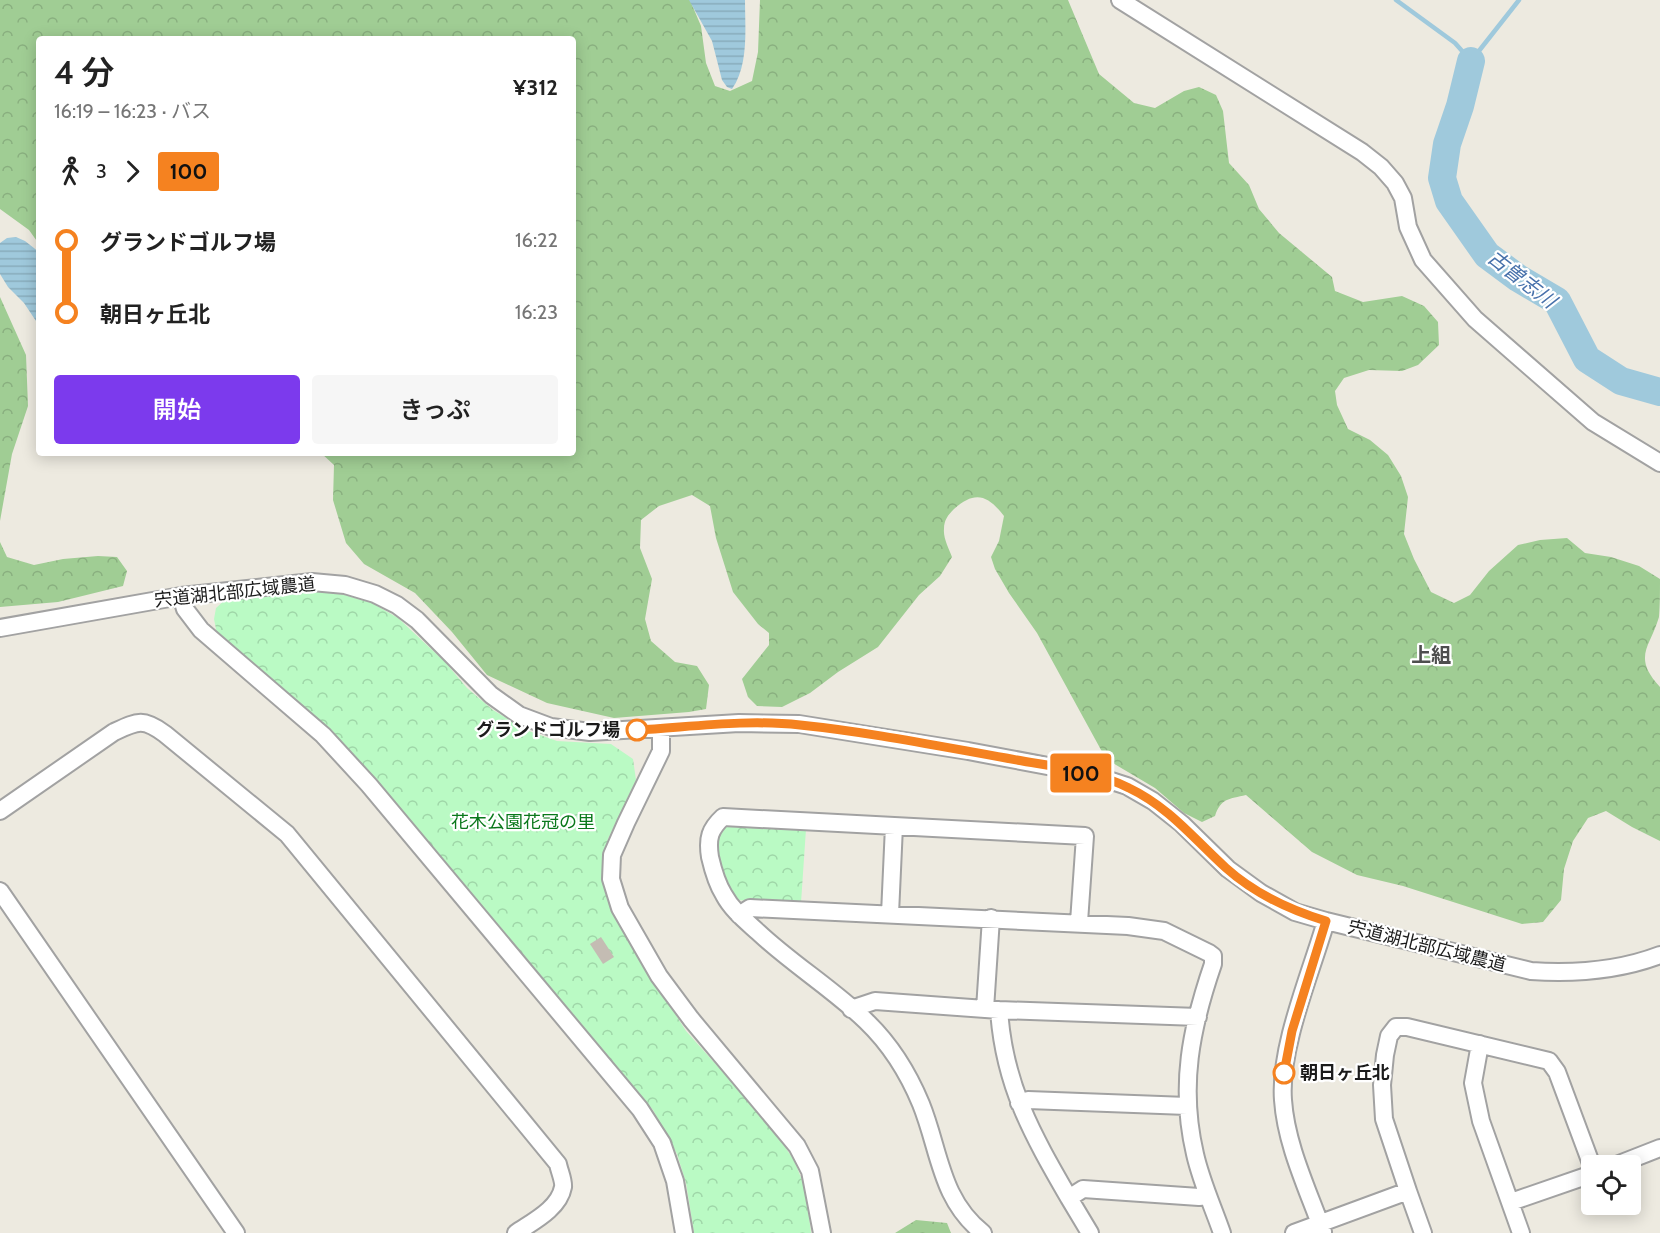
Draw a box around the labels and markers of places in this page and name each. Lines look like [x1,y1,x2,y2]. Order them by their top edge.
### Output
place label: グランドゴルフ場 [476,719,620,741]
marker: グランドゴルフ場 [626,719,648,741]
marker: 朝日ヶ丘北 [1273,1062,1295,1084]
place label: 朝日ヶ丘北 [1300,1062,1390,1084]

